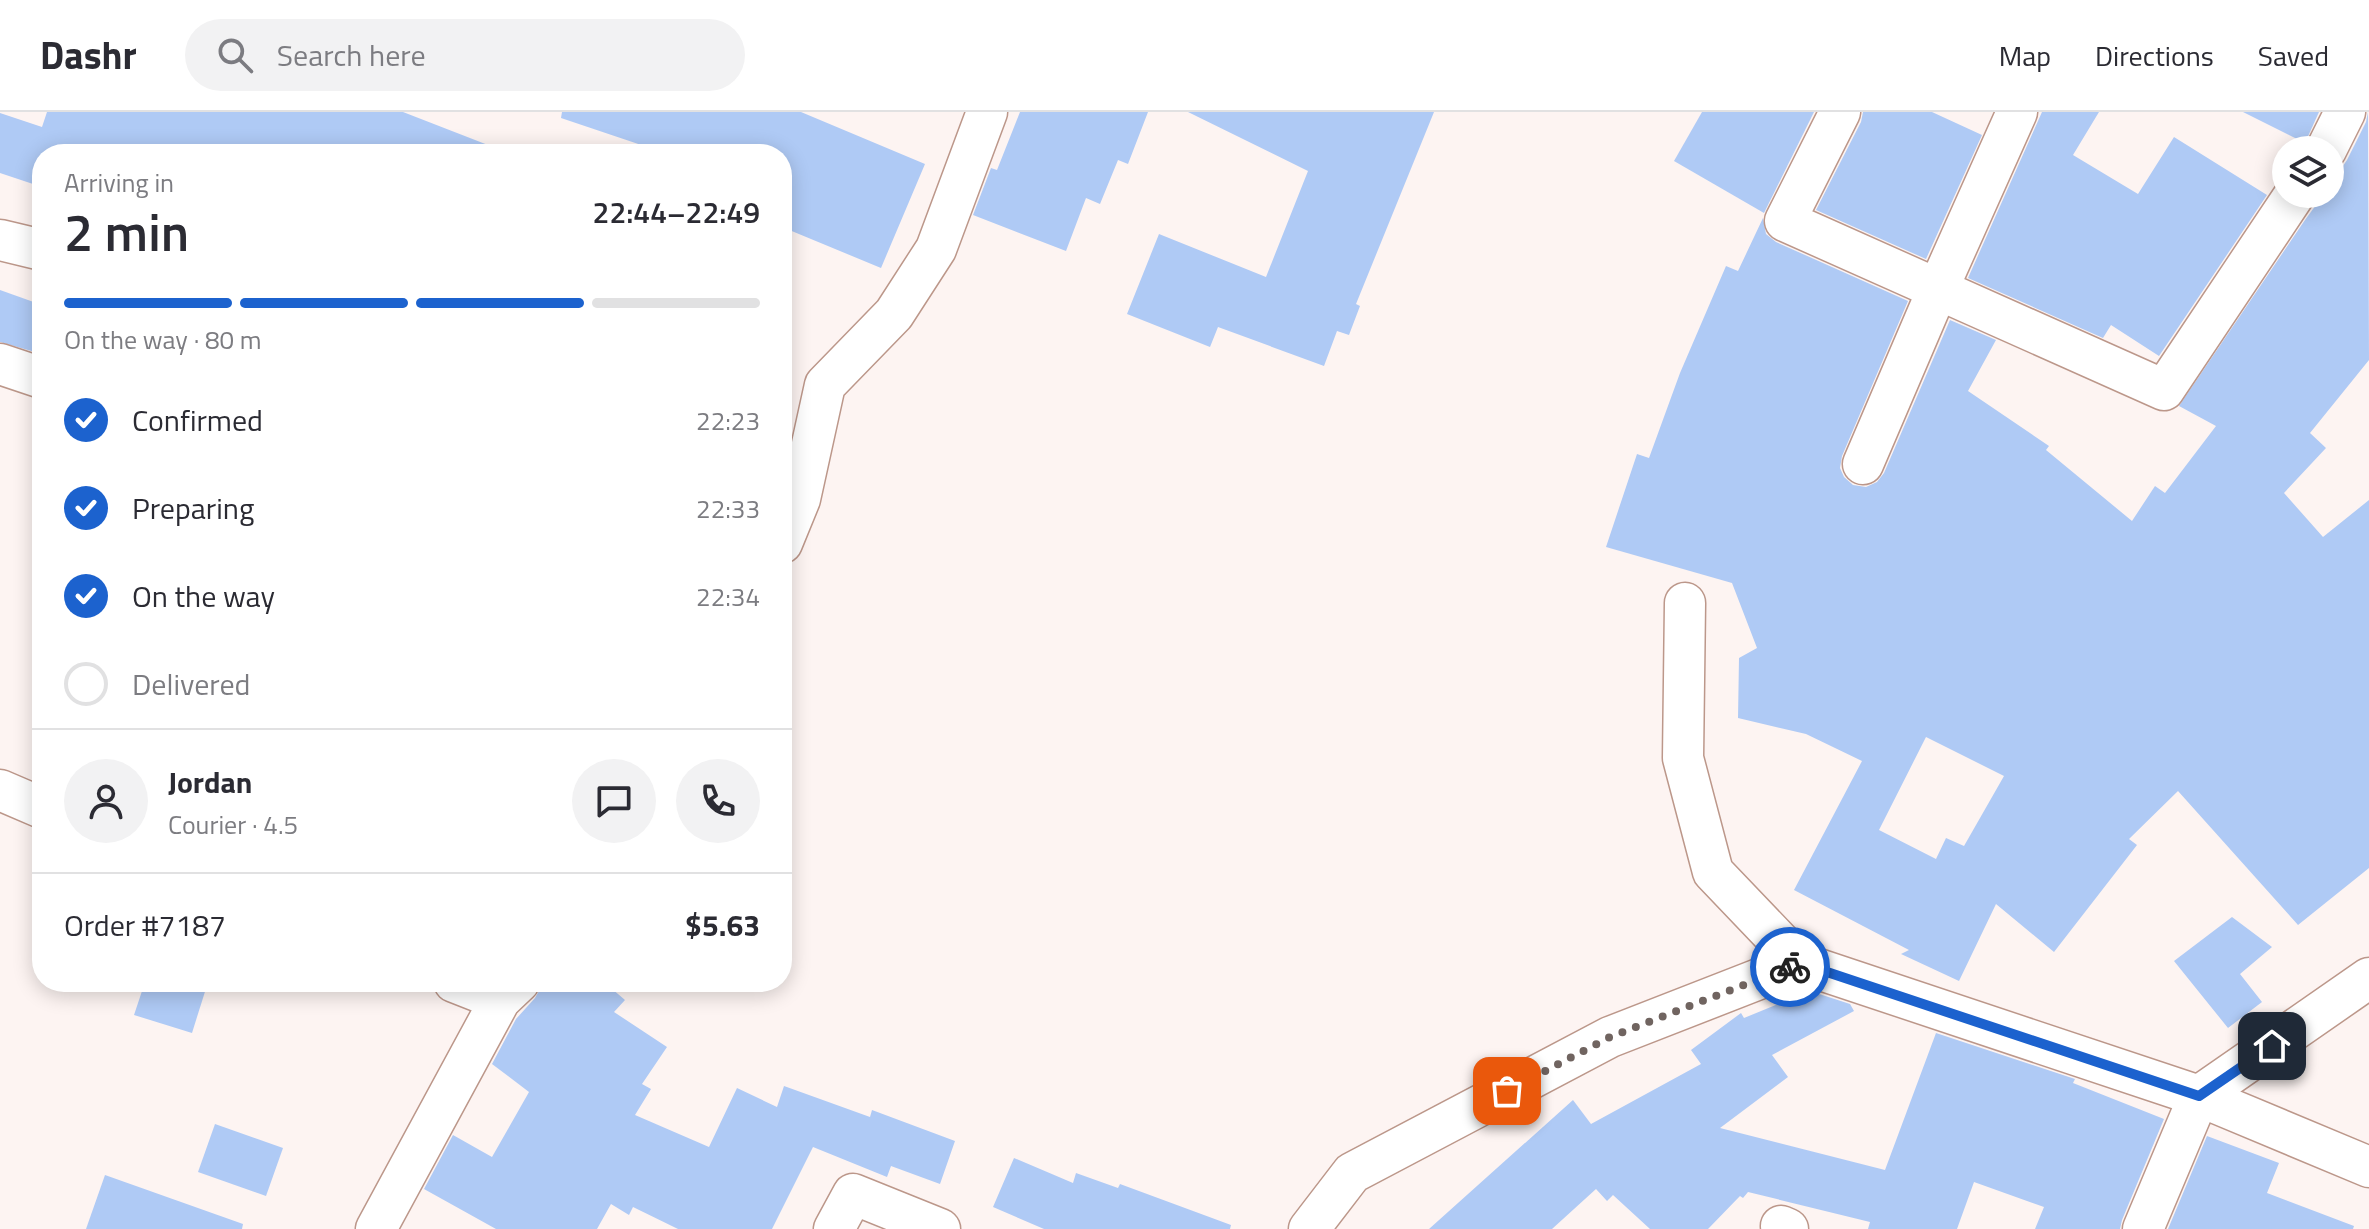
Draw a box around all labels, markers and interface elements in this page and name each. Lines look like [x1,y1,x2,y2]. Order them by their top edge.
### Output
search box [185,19,745,91]
text: Dashr [40,26,137,84]
text: Search here [277,32,426,78]
icon: search [213,33,257,77]
text: Map [1999,34,2051,77]
text: Directions [2095,34,2214,77]
text: Saved [2258,34,2329,77]
map controls [2272,136,2344,208]
button: layers [2272,136,2344,208]
text: Arriving in [64,163,174,202]
text: 22:44–22:49 [593,189,760,235]
text: 2 min [64,192,189,271]
text: On the way · 80 m [64,320,262,359]
text: Confirmed [132,397,263,443]
icon: check [64,398,108,442]
text: 22:23 [696,401,760,440]
text: Preparing [132,485,254,531]
icon: check [64,486,108,530]
text: 22:33 [696,489,760,528]
text: On the way [132,573,275,619]
icon: check [64,574,108,618]
text: 22:34 [696,577,760,616]
text: Delivered [132,661,250,707]
button: person [64,759,148,843]
text: Jordan [168,759,252,805]
button: chat [572,759,656,843]
button: phone [676,759,760,843]
text: Courier · 4.5 [168,805,298,844]
text: Order #7187 [64,902,226,948]
text: $5.63 [685,902,760,948]
courier [1750,927,1830,1007]
icon: bike [1768,945,1812,989]
pin [2238,1012,2306,1080]
icon: home [2250,1024,2294,1068]
pin [1473,1057,1541,1125]
icon: bag [1485,1069,1529,1113]

